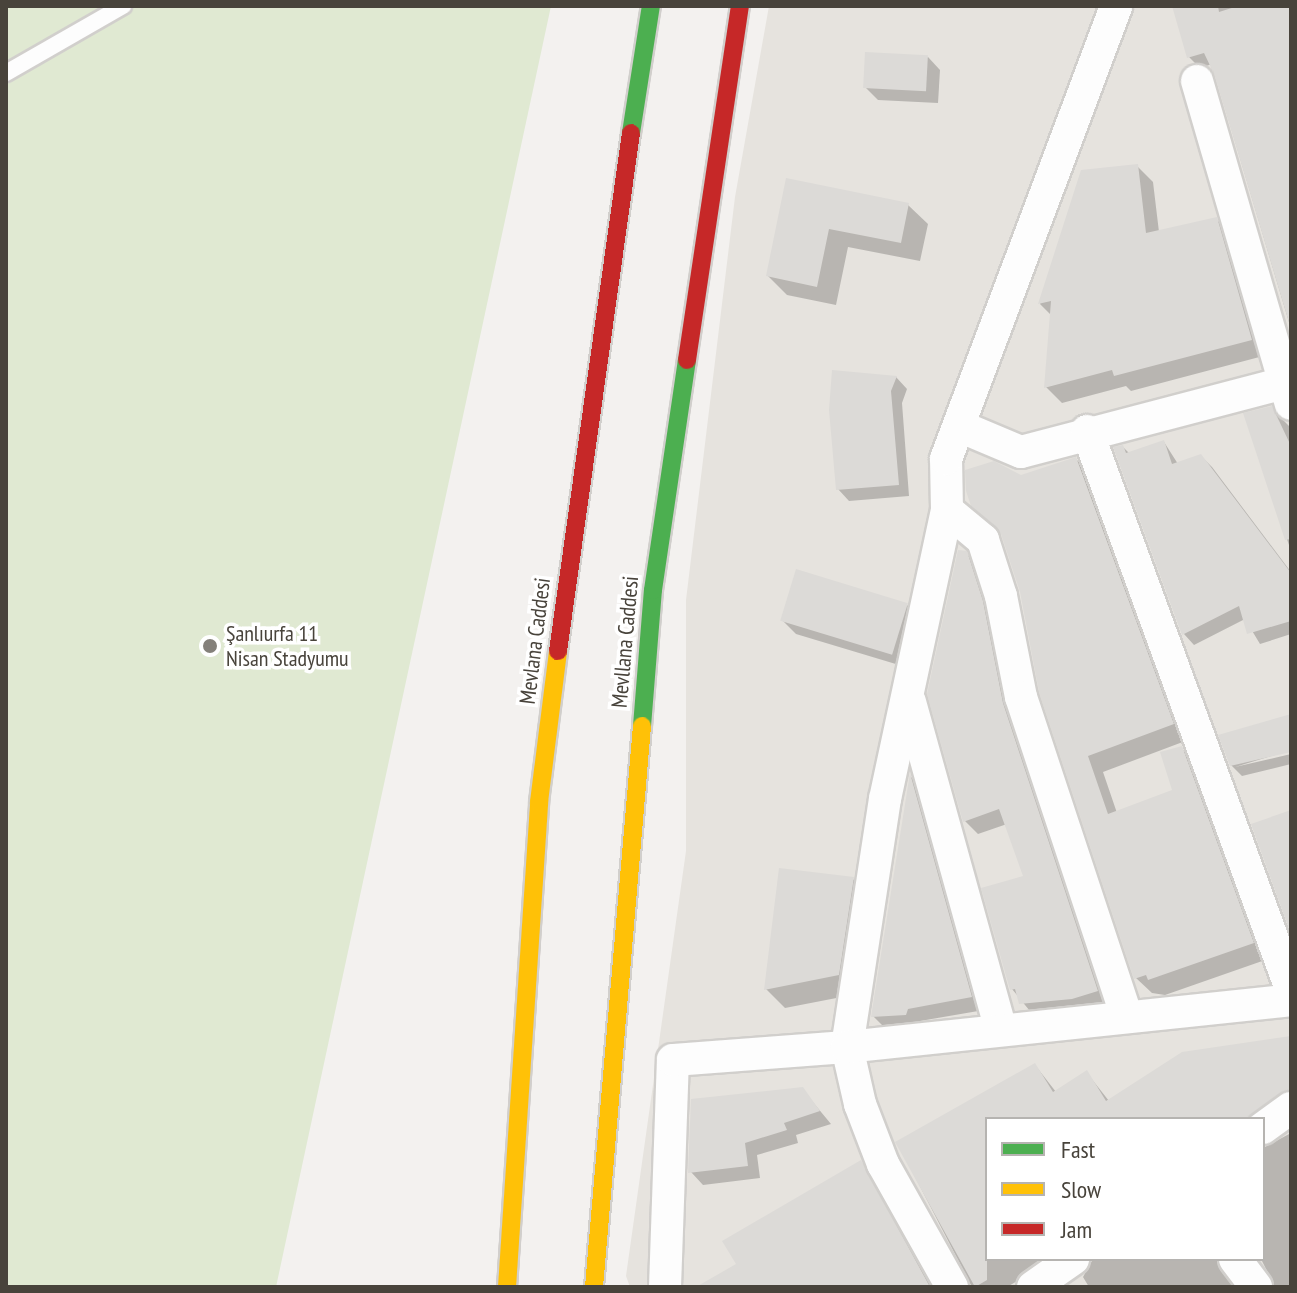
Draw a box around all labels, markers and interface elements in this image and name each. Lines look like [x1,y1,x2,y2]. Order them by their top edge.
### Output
street label: Mevllana Caddesi [606,575,644,709]
street label: Mevlana Caddesi [514,576,556,706]
place label: Şanlıurfa 11 Nisan Stadyumu [226,620,349,672]
marker: Şanlıurfa 11 Nisan Stadyumu [201,637,219,655]
legend [985,1117,1265,1261]
text: Fast [1061,1134,1095,1165]
text: Slow [1061,1174,1101,1205]
text: Jam [1061,1214,1092,1245]

